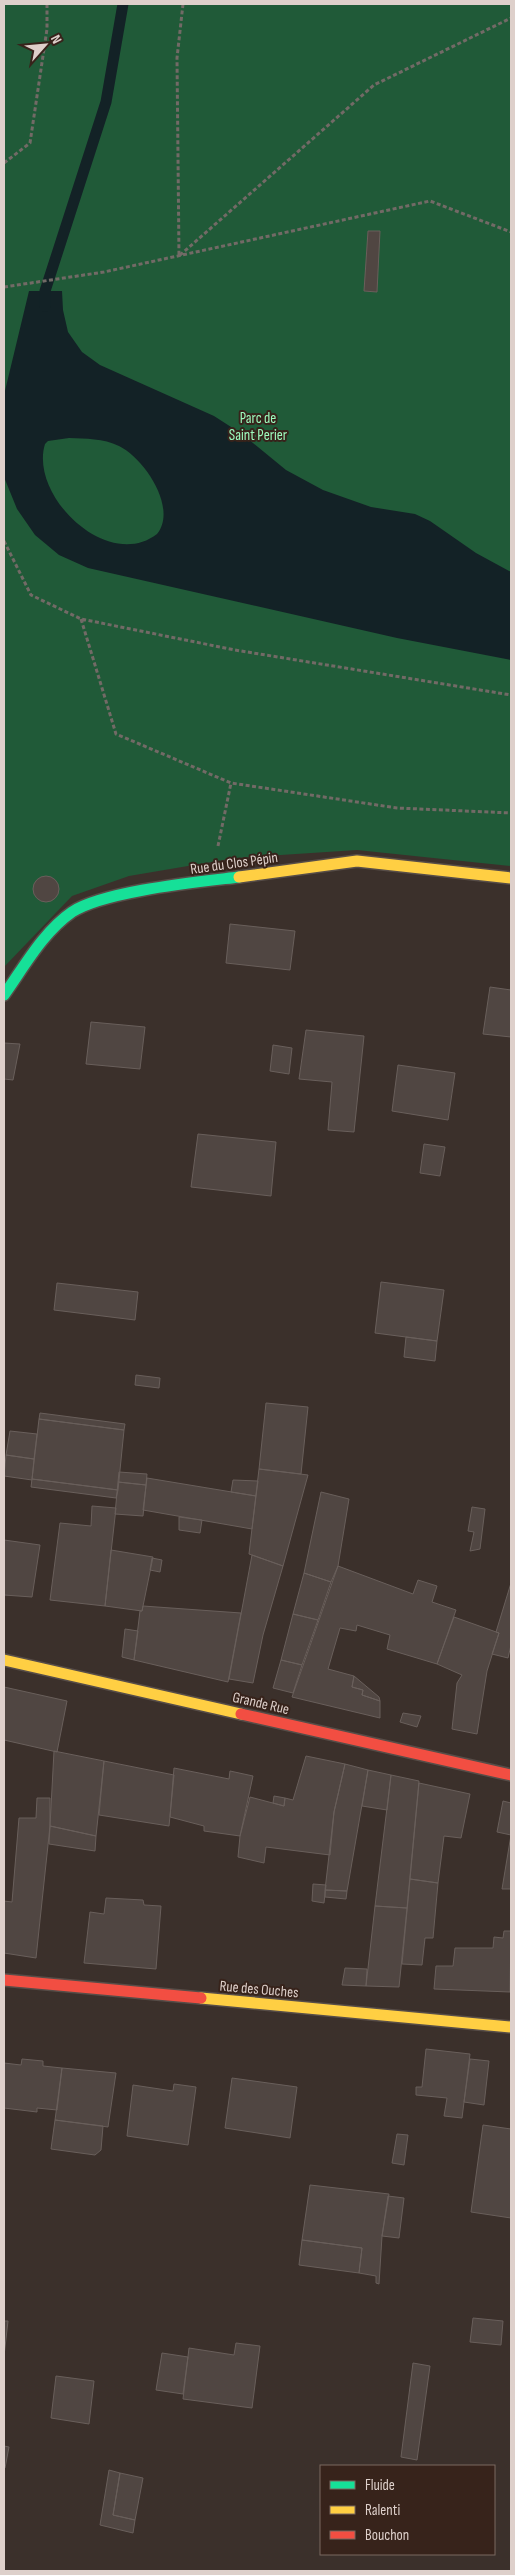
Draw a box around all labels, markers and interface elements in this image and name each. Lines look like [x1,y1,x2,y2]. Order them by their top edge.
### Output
north arrow [20,20,70,70]
text: N [47,32,65,47]
park label: Parc de Saint Perier [229,409,288,445]
street label: Rue du Clos Pépin [189,848,279,879]
street label: Grande Rue [231,1688,291,1719]
street label: Rue des Ouches [219,1977,299,2002]
legend [320,2465,495,2555]
text: Fluide [365,2476,395,2495]
text: Ralenti [365,2501,400,2520]
text: Bouchon [365,2526,409,2545]

